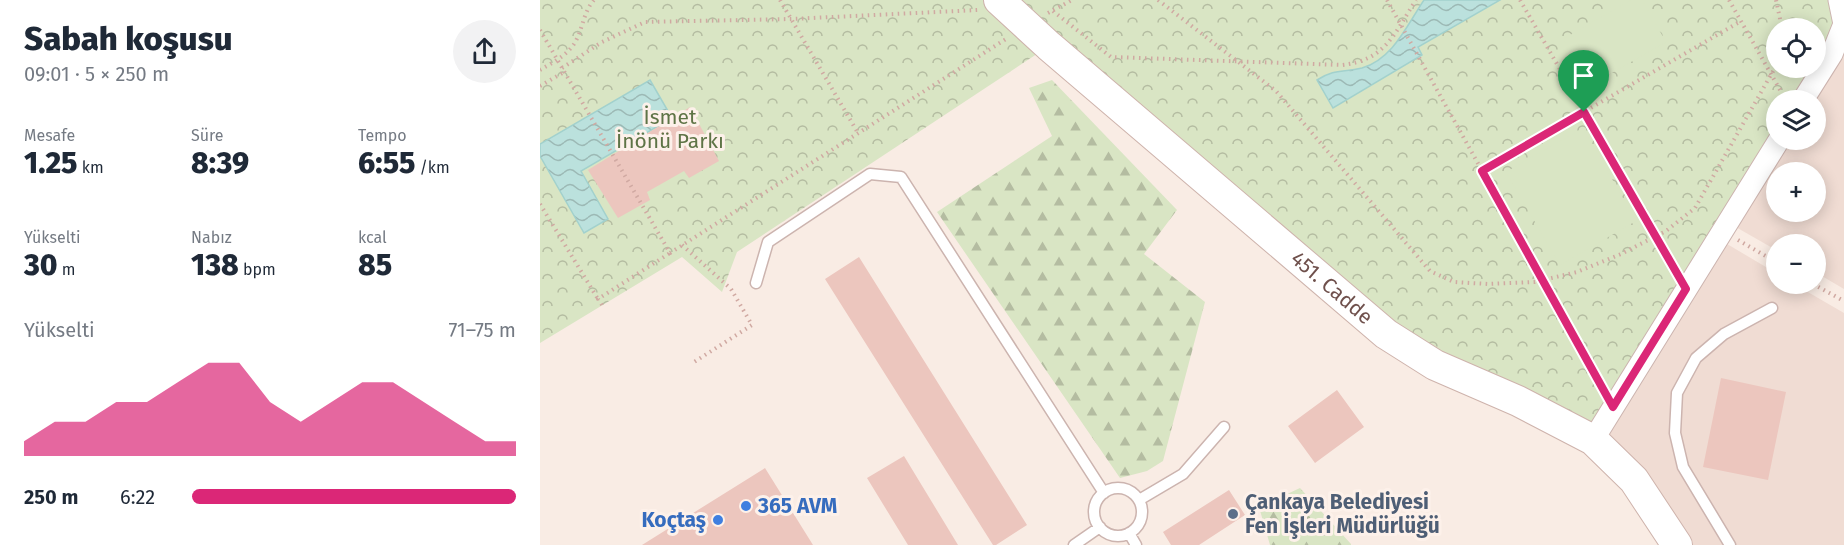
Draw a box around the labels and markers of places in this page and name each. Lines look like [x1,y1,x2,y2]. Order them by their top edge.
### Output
pin [1558,50,1609,112]
place label: Çankaya Belediyesi Fen İşleri Müdürlüğü [1245,489,1440,539]
place label: 365 AVM [757,493,837,519]
marker: 365 AVM [739,499,753,513]
place label: Koçtaş [641,507,706,533]
marker: Çankaya Belediyesi Fen İşleri Müdürlüğü [1226,507,1240,521]
marker: Koçtaş [711,513,725,527]

